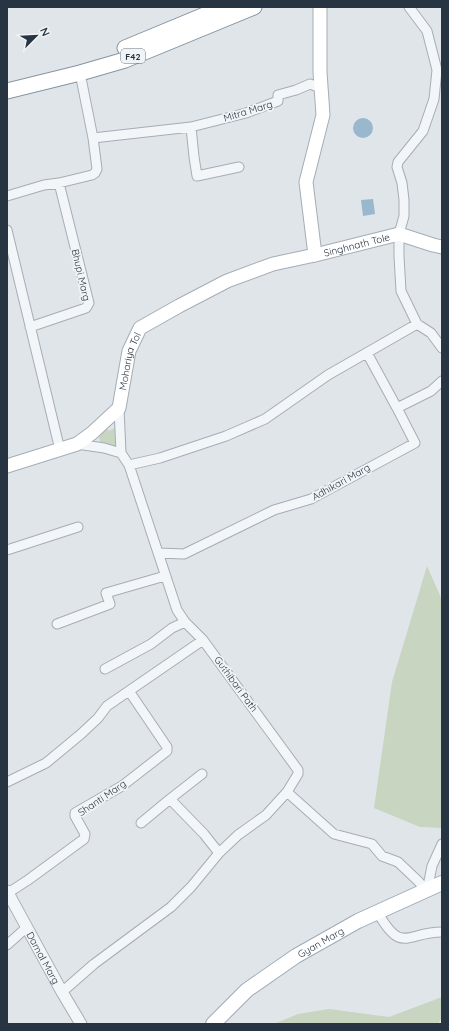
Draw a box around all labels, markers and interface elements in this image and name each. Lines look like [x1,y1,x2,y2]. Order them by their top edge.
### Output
north arrow [16,16,56,56]
text: N [37,25,53,38]
road number: F42 [121,49,145,63]
street label: Mitra Marg [222,97,274,125]
street label: Singhnath Tole [322,230,392,259]
street label: Bhupi Marg [69,248,93,302]
street label: Mohariya Tol [116,330,144,391]
street label: Adhikari Marg [310,461,372,503]
street label: Guthibari Path [211,654,261,714]
street label: Shanti Marg [75,777,129,819]
street label: Gyan Marg [295,924,346,960]
street label: Damal Marg [24,929,63,986]

